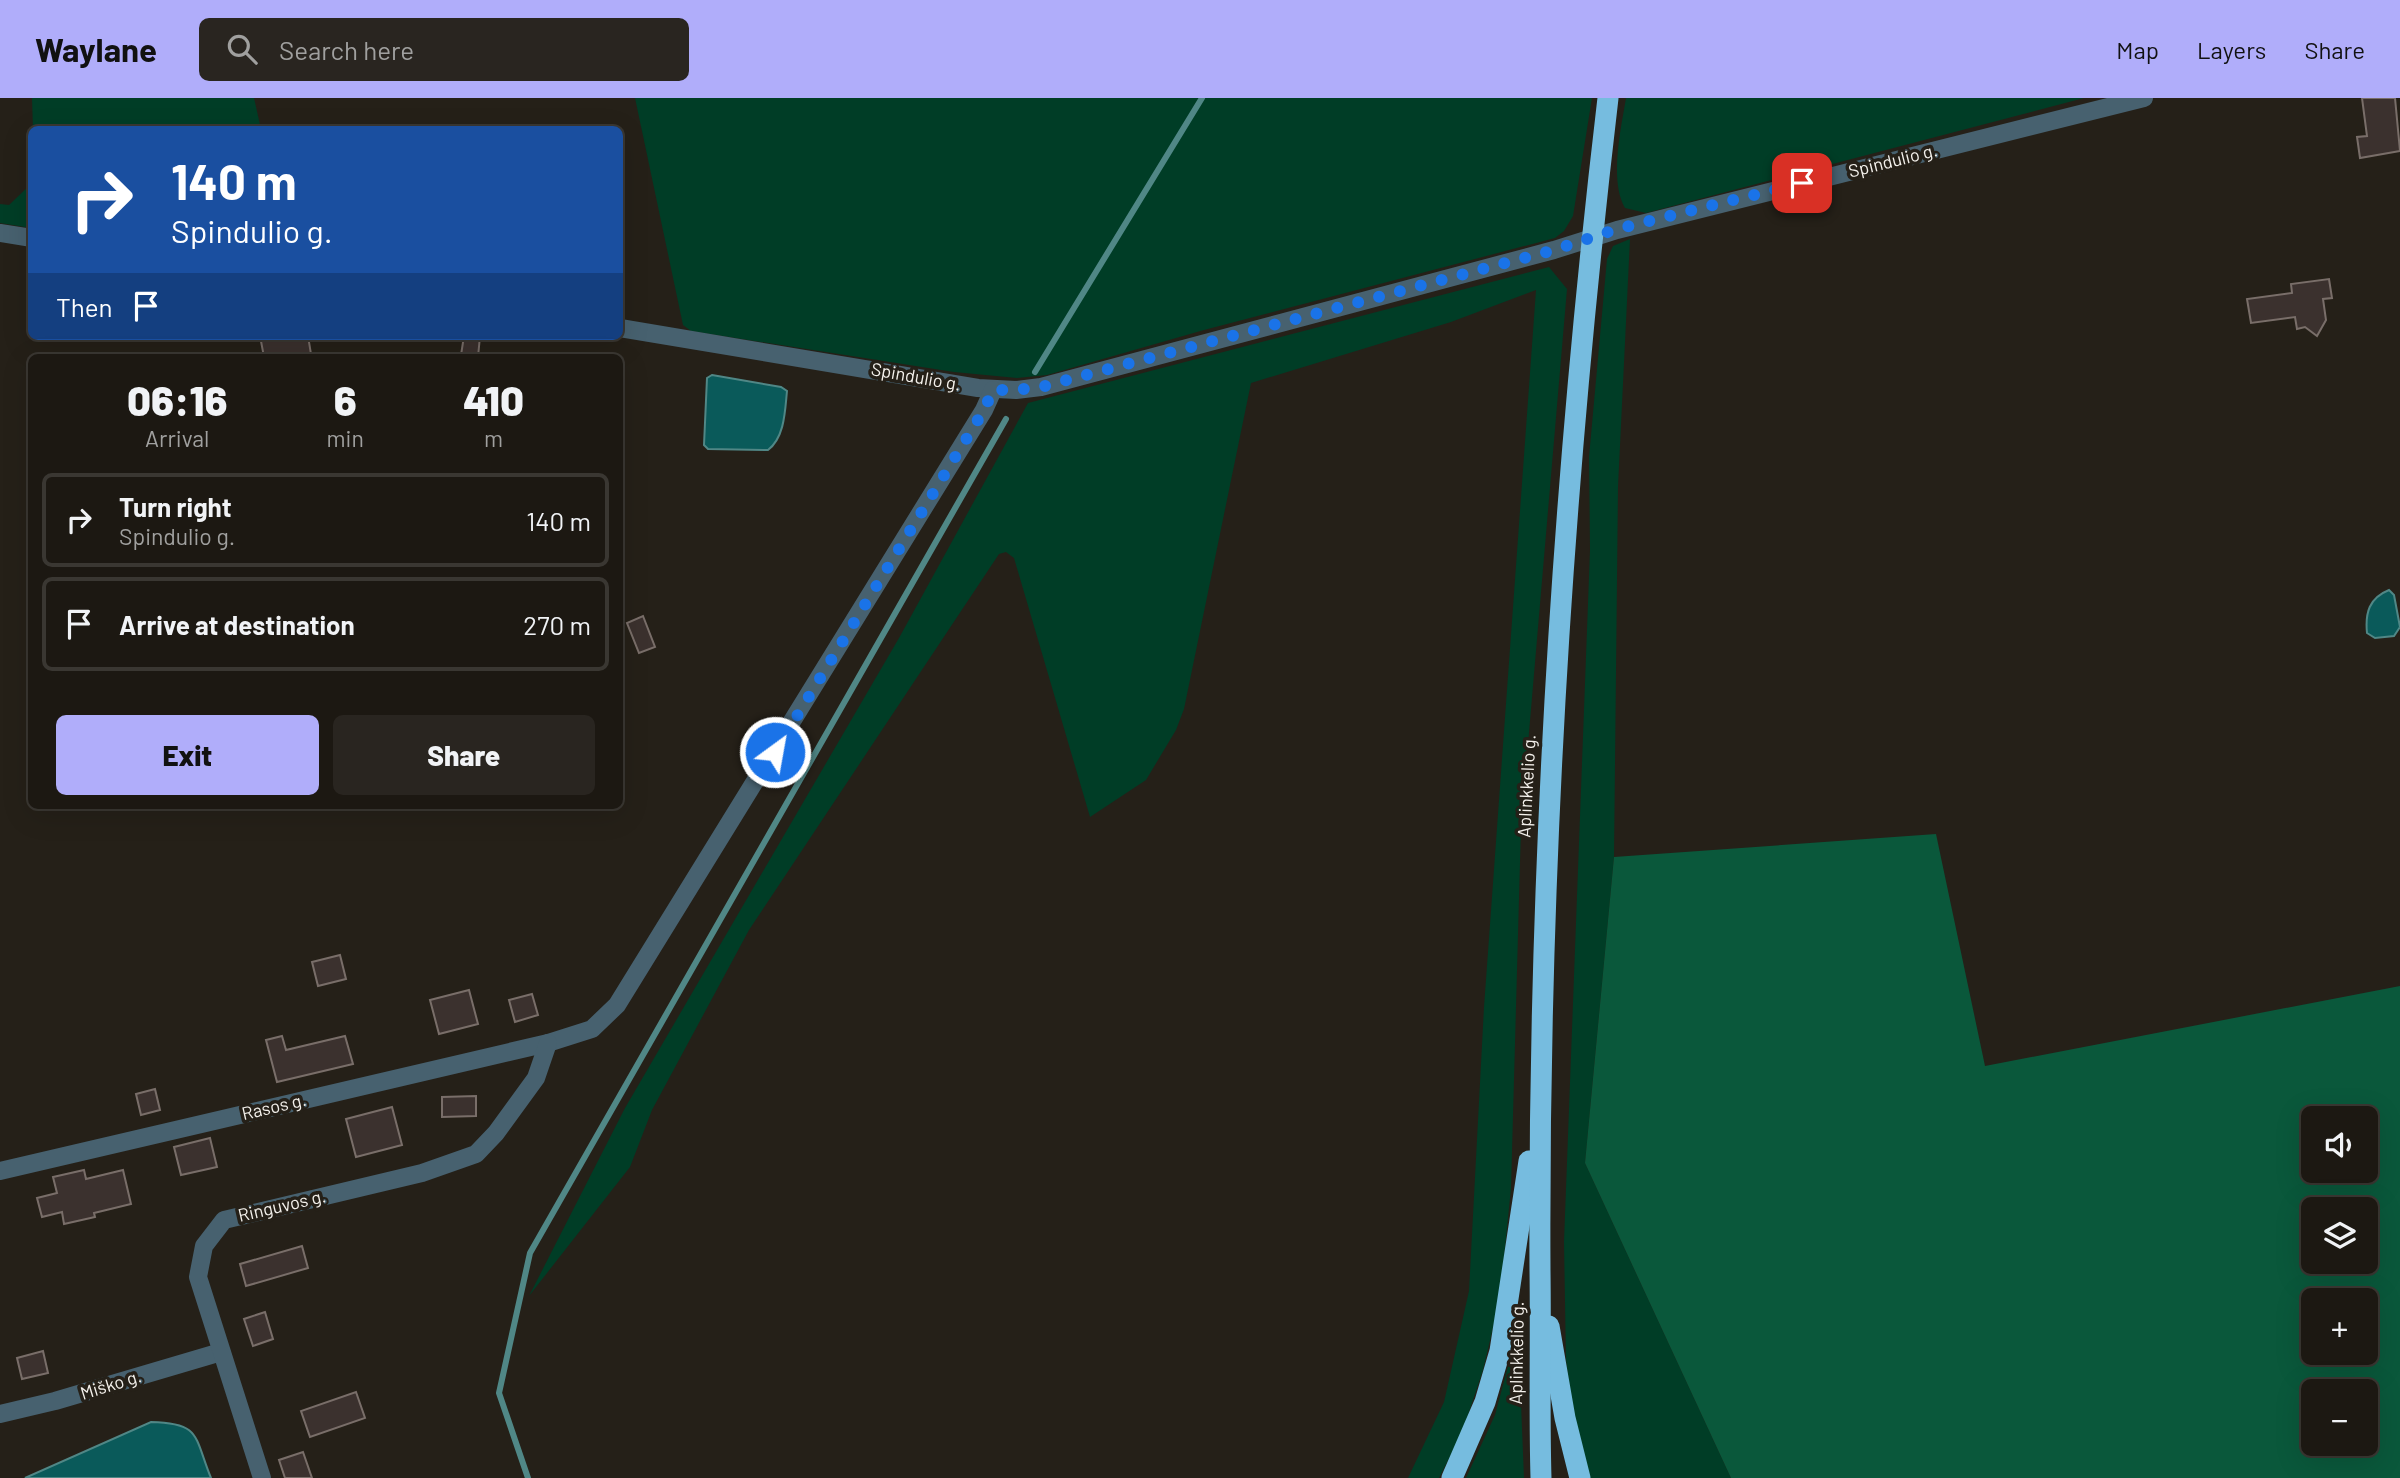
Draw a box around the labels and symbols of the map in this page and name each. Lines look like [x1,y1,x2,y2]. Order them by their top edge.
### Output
street label: Spindulio g. [1846,138,1940,182]
pin [1772,153,1832,213]
street label: Spindulio g. [870,357,963,395]
position arrow [738,715,812,789]
street label: Aplinkkelio g. [1512,734,1540,838]
street label: Rasos g. [239,1088,308,1124]
street label: Ringuvos g. [236,1184,328,1226]
street label: Aplinkkelio g. [1504,1301,1528,1405]
street label: Miško g. [77,1364,144,1404]

